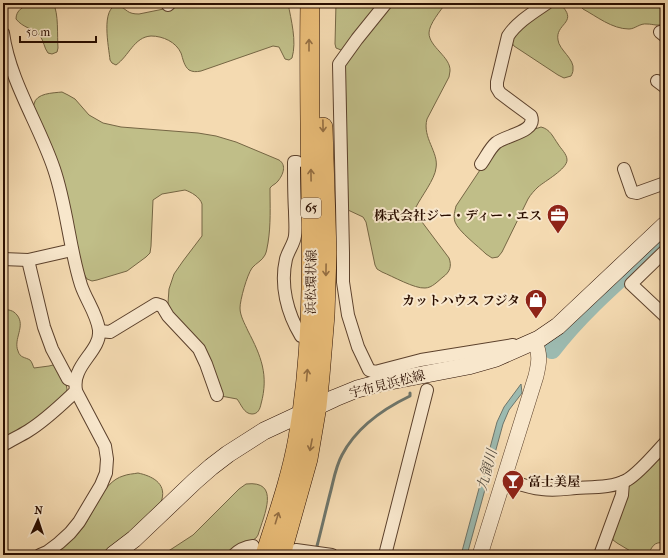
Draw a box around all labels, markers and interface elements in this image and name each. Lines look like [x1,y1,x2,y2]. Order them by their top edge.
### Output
scale bar [20,18,96,44]
text: 50 m [26,25,50,39]
one-way arrow [305,39,313,52]
one-way arrow [319,119,327,132]
one-way arrow [307,169,315,182]
road number: 65 [301,198,321,218]
office icon: 株式会社ジー・ディー・エス [545,202,571,235]
place label: 株式会社ジー・ディー・エス [374,208,542,223]
street label: 浜松環状線 [303,249,319,315]
one-way arrow [323,263,330,276]
shop icon: カットハウス フジタ [523,287,549,320]
place label: カットハウス フジタ [402,293,520,308]
street label: 宇布見浜松線 [347,367,427,401]
one-way arrow [303,369,310,382]
one-way arrow [306,438,314,451]
water label: 九領川 [473,446,501,492]
bar icon: 富士美屋 [500,468,526,501]
place label: 富士美屋 [528,474,580,489]
north arrow [18,500,58,540]
text: N [34,504,44,517]
one-way arrow [274,511,281,524]

